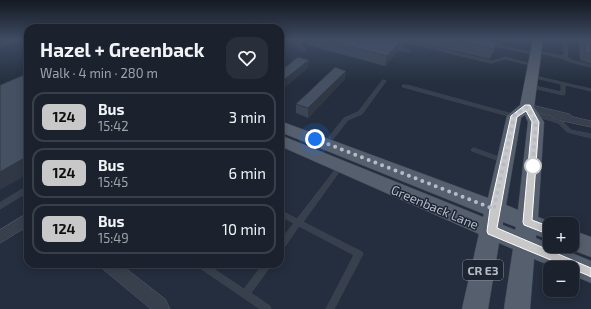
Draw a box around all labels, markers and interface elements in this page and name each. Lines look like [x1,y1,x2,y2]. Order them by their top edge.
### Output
button: heart [226,37,268,79]
text: Hazel + Greenback [40,38,204,61]
text: Walk · 4 min · 280 m [40,65,158,81]
text: Bus [98,100,124,118]
text: 124 [52,108,76,125]
text: 3 min [229,108,266,126]
text: 15:42 [98,118,129,134]
your location [305,129,325,149]
text: Bus [98,156,124,174]
unlabelled marker [524,157,542,175]
text: 124 [52,164,76,181]
text: 6 min [228,164,266,182]
text: 15:45 [98,174,128,190]
street label: Greenback Lane [389,181,481,233]
text: Bus [98,212,124,230]
map controls [543,217,579,297]
button: + [543,217,579,253]
text: 124 [52,220,76,237]
text: 10 min [222,220,266,238]
text: 15:49 [98,230,129,246]
road number: CR E3 [463,260,503,280]
button: − [543,261,579,297]

